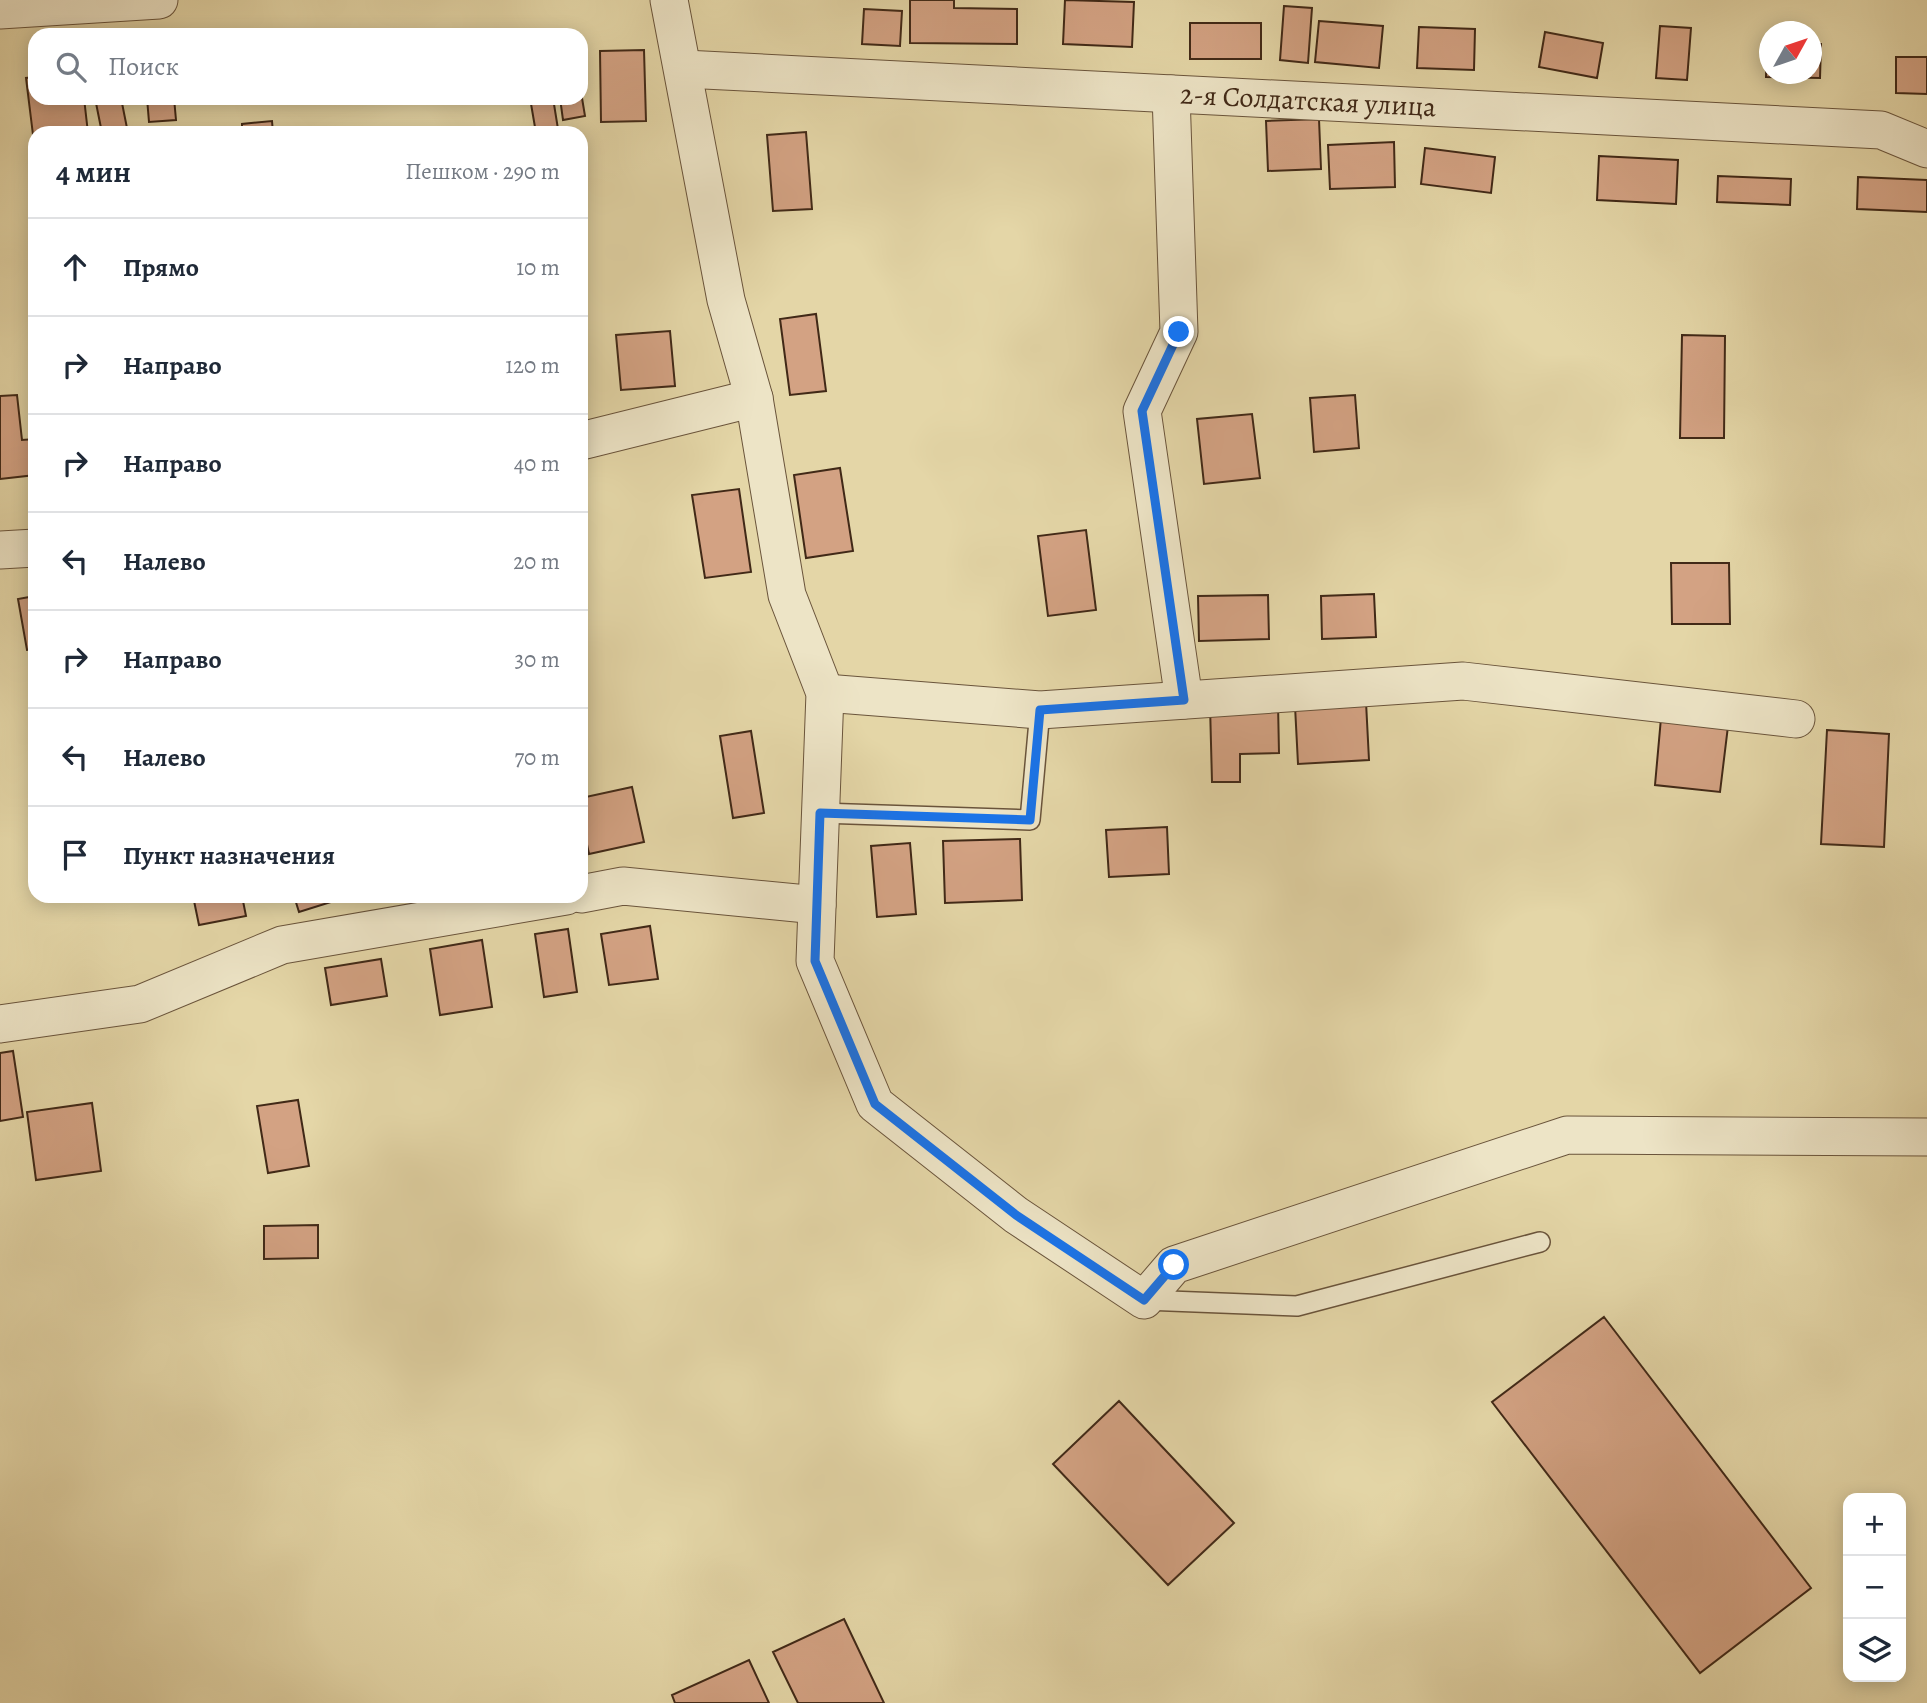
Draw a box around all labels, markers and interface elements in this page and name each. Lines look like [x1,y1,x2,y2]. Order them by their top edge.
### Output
north arrow [1759,21,1822,84]
search box [28,28,588,105]
icon: search [52,48,90,86]
text: Поиск [108,49,179,84]
street label: 2-я Солдатская улица [1179,75,1437,126]
text: 4 мин [56,152,131,192]
text: Пешком · 290 m [405,156,560,187]
icon: ahead [56,248,94,286]
text: Прямо [123,250,199,285]
text: 10 m [516,252,560,283]
route end [1163,316,1194,347]
icon: right [56,346,94,384]
text: Направо [123,348,222,383]
text: 120 m [505,350,560,381]
icon: right [56,444,94,482]
text: Направо [123,446,222,481]
text: 40 m [514,448,560,479]
icon: left [56,542,94,580]
text: Налево [123,544,206,579]
text: 20 m [513,546,560,577]
icon: right [56,640,94,678]
text: Направо [123,642,222,677]
text: 30 m [514,644,560,675]
icon: left [56,738,94,776]
text: Налево [123,740,206,775]
text: 70 m [514,742,560,773]
icon: arrive [56,836,94,874]
text: Пункт назначения [123,838,335,873]
route start [1158,1249,1189,1280]
map controls [1843,1493,1906,1682]
button: + [1843,1493,1906,1556]
button: − [1843,1556,1906,1619]
button: layers [1843,1619,1906,1682]

